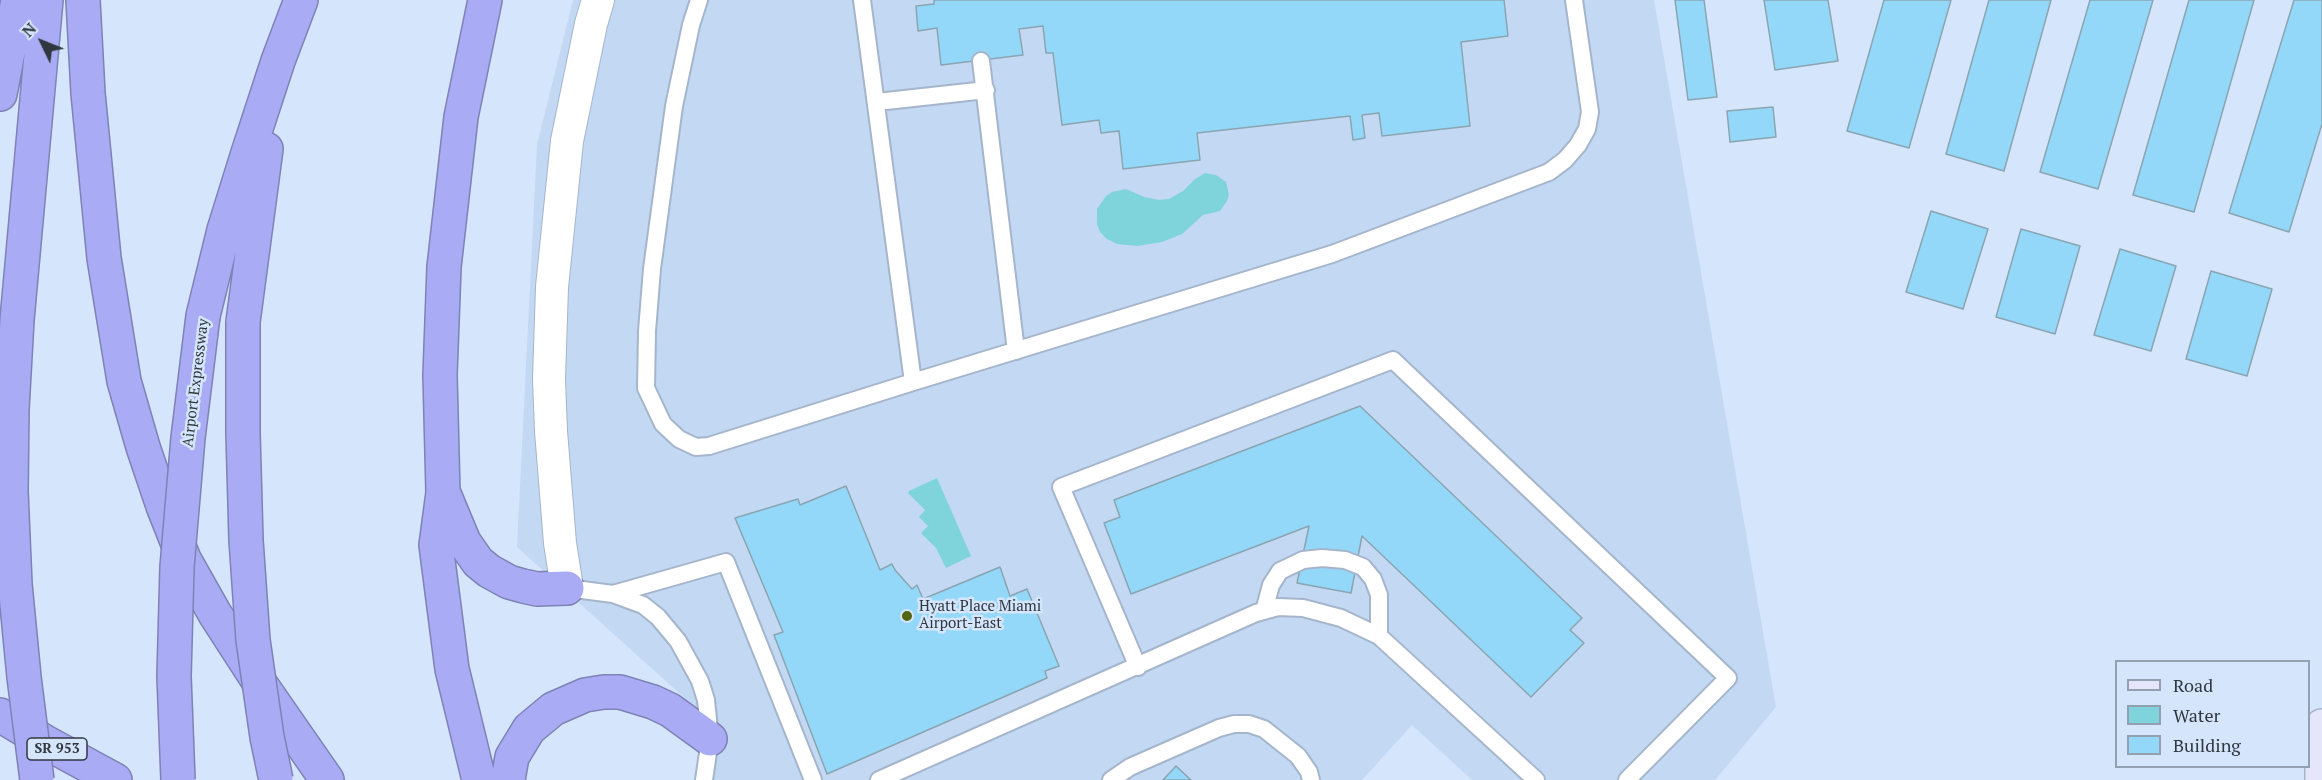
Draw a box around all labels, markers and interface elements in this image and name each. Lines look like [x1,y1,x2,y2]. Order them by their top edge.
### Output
north arrow [12,12,72,72]
text: N [17,18,41,42]
street label: Airport Expressway [179,318,213,448]
place label: Hyatt Place Miami Airport-East [919,598,1041,633]
marker: Hyatt Place Miami Airport-East [900,609,914,623]
legend [2115,660,2310,768]
text: Road [2173,673,2213,697]
text: Water [2173,703,2220,727]
text: Building [2173,733,2241,757]
road number: SR 953 [27,738,87,760]

